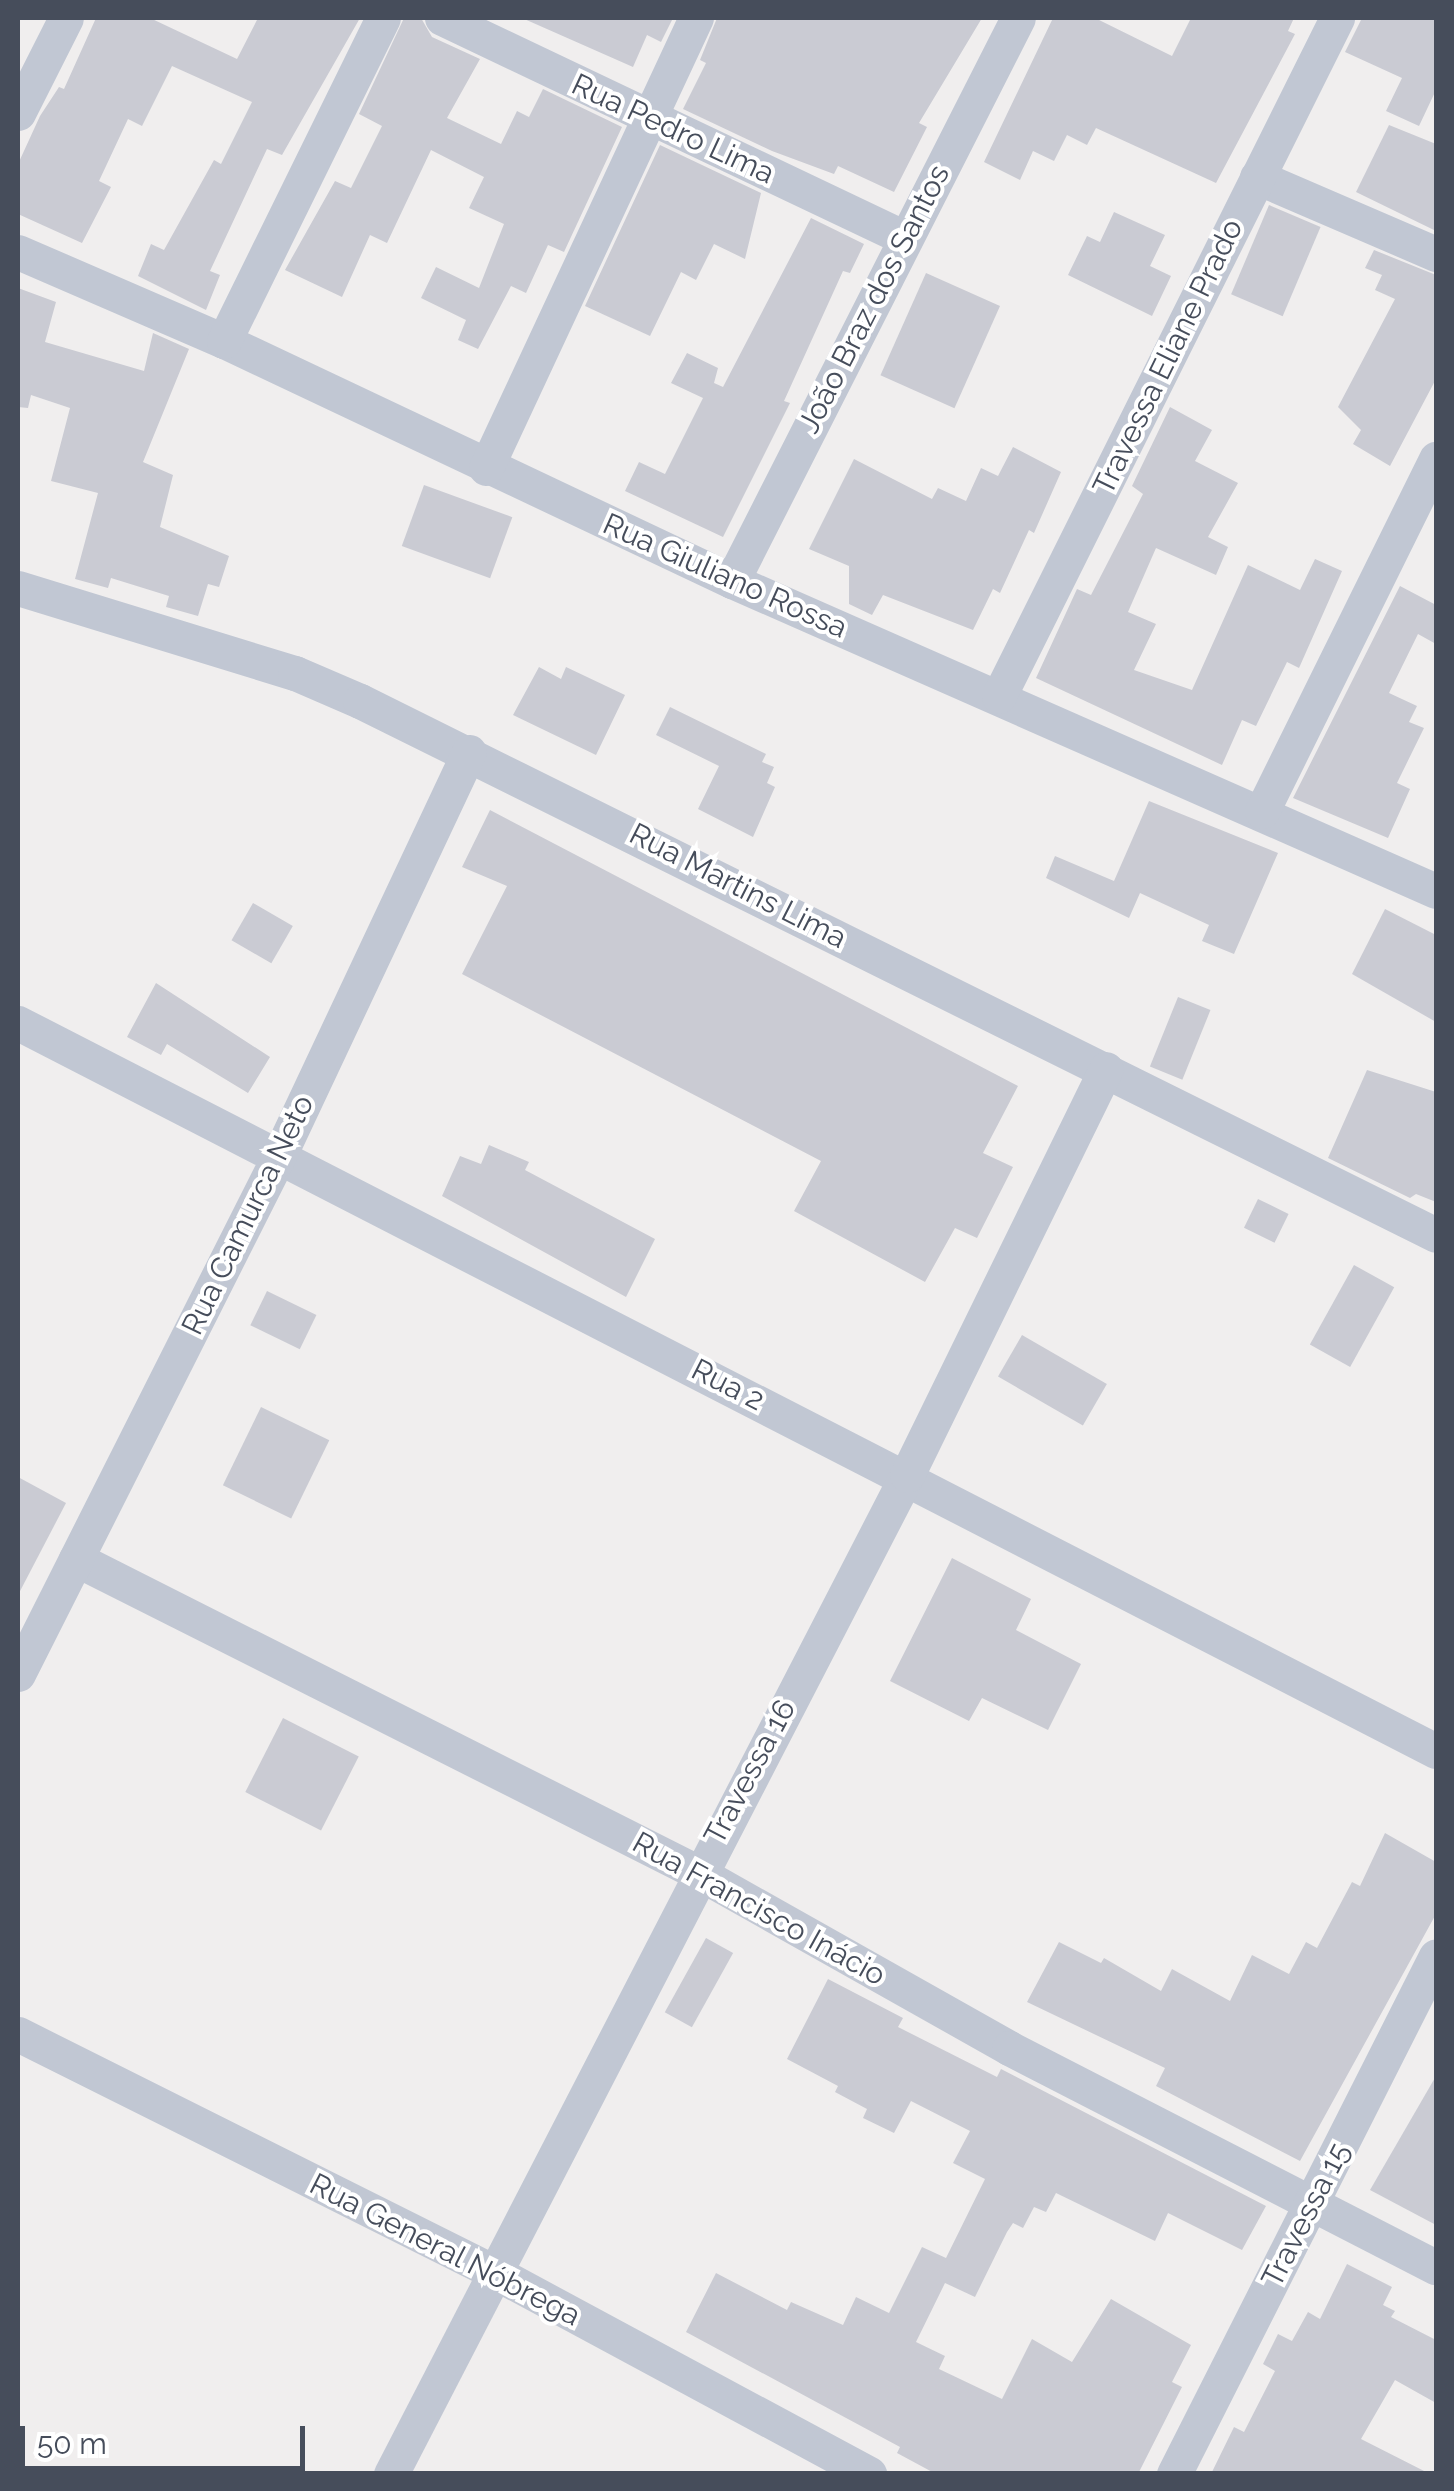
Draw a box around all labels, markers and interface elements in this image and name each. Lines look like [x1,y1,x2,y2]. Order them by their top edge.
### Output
street label: Rua Pedro Lima [566,66,780,192]
street label: João Braz dos Santos [791,159,957,439]
street label: Travessa Eliane Prado [1086,213,1250,501]
street label: Rua Giuliano Rossa [597,506,853,646]
street label: Rua Martins Lima [624,816,852,956]
street label: Rua Camurca Neto [174,1089,322,1341]
street label: Rua 2 [686,1352,770,1418]
street label: Travessa 16 [697,1693,803,1851]
street label: Rua Francisco Inácio [626,1825,892,1993]
street label: Travessa 15 [1254,2137,1358,2293]
street label: Rua General Nóbrega [303,2166,587,2334]
scale bar [25,2406,310,2468]
text: 50 m [37,2426,107,2461]

